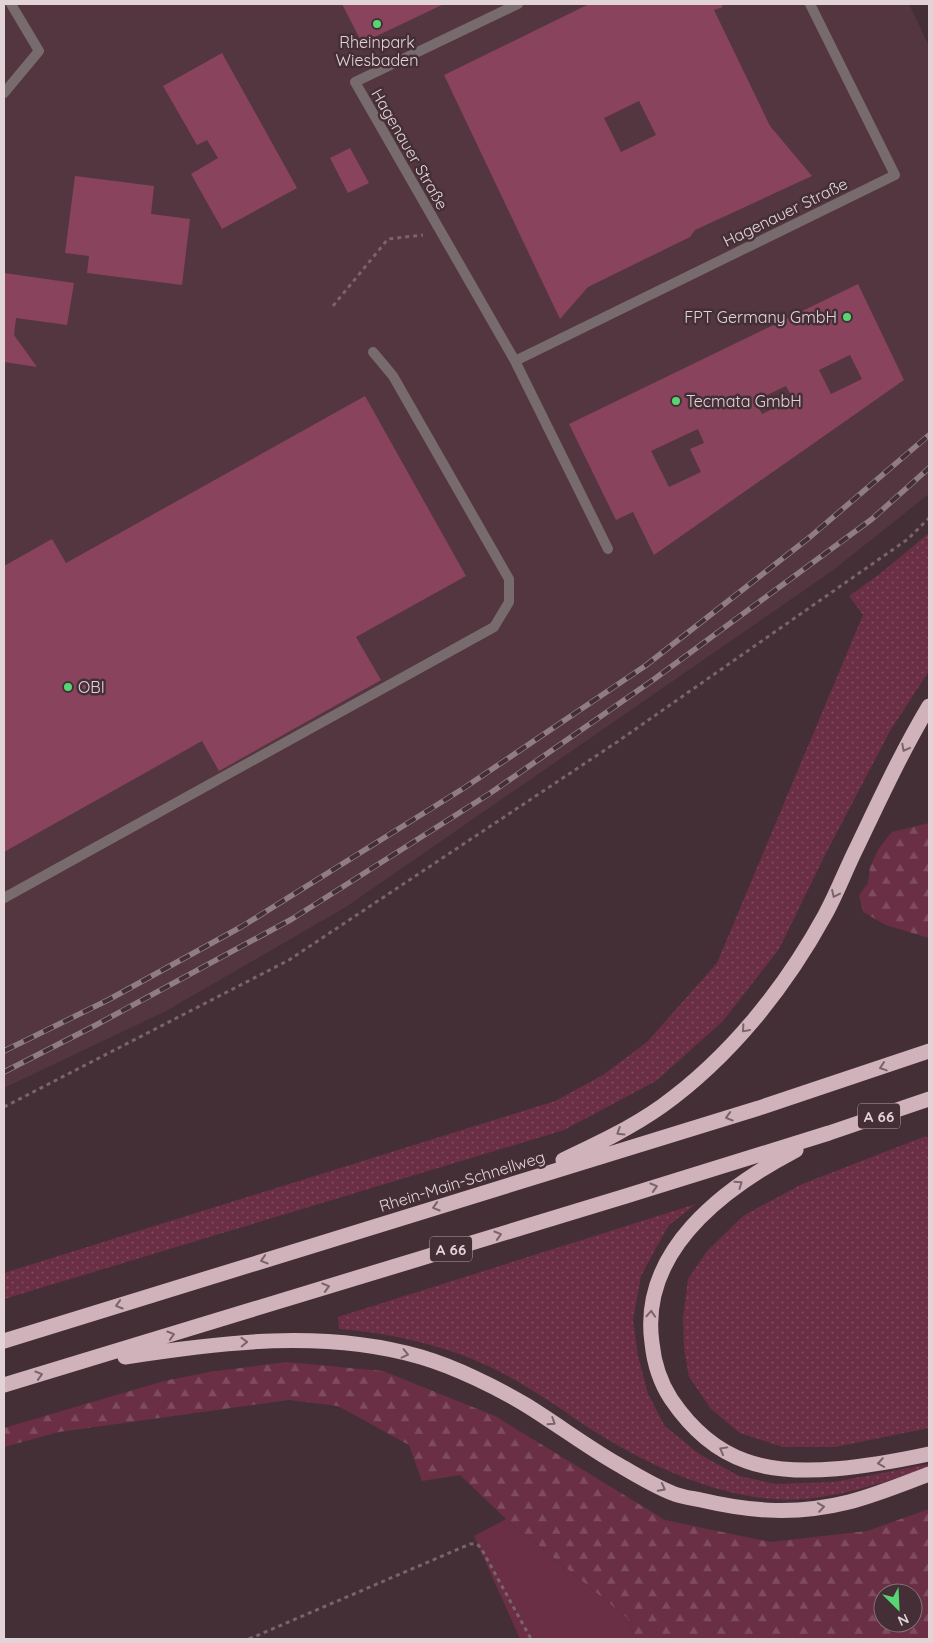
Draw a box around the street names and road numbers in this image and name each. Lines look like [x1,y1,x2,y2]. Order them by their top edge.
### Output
street label: Hagenauer Straße [367,85,453,213]
street label: Hagenauer Straße [719,173,851,251]
road number: A 66 [858,1104,900,1128]
street label: Rhein-Main-Schnellweg [377,1146,547,1216]
road number: A 66 [430,1236,472,1262]

